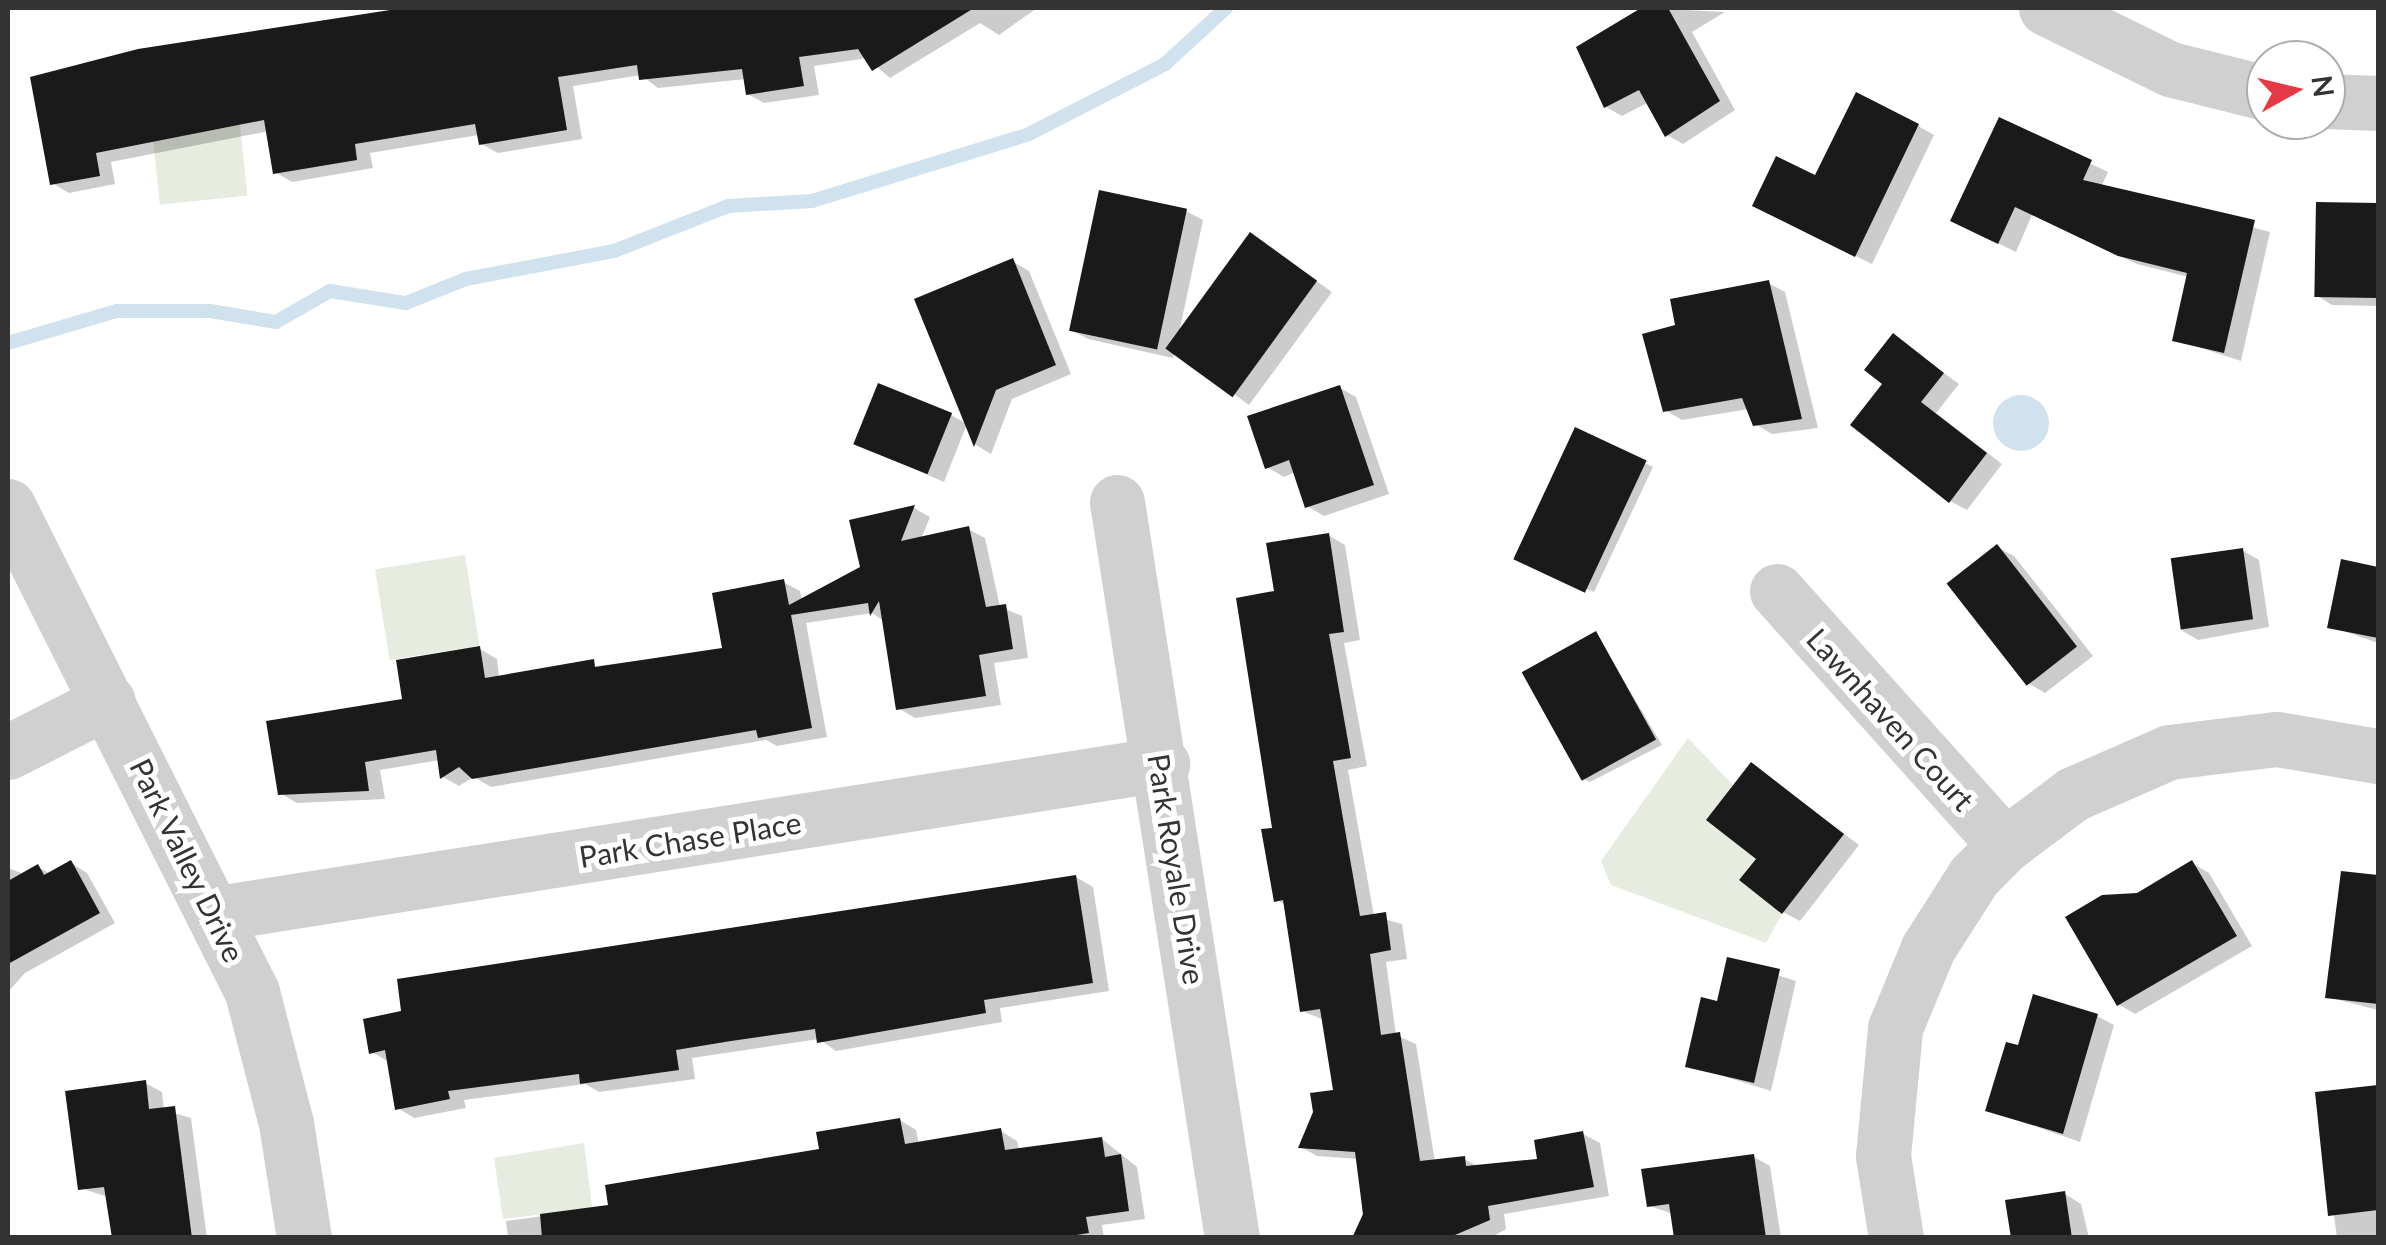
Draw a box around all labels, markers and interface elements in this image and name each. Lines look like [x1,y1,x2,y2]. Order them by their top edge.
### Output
north arrow [2246,40,2346,140]
text: N [2305,73,2342,99]
street label: Lawnhaven Court [1800,621,1982,817]
street label: Park Royale Drive [1141,751,1213,987]
street label: Park Valley Drive [123,752,253,968]
street label: Park Chase Place [576,804,804,874]

